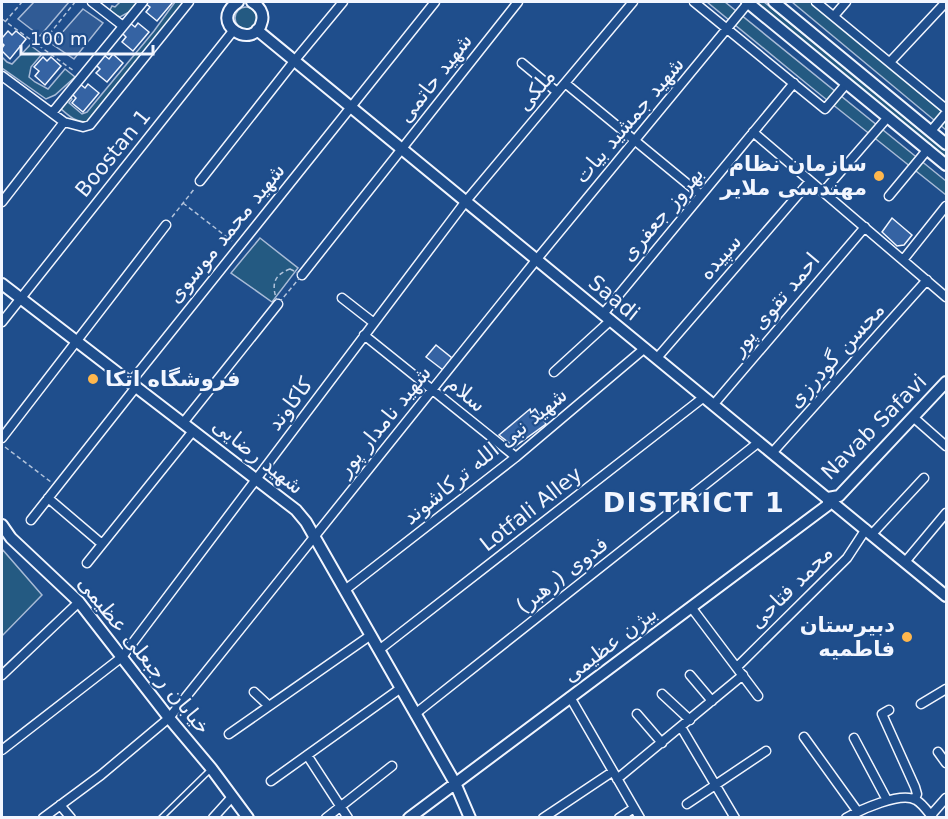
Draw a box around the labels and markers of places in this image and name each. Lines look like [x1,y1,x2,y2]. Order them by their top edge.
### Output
place label: سازمان نظام مهندسی ملایر [719,152,867,200]
marker: سازمان نظام مهندسی ملایر [872,169,886,183]
place label: فروشگاه اتکا [105,366,241,391]
marker: فروشگاه اتکا [86,372,100,386]
place label: دبیرستان فاطمیه [800,613,895,661]
marker: دبیرستان فاطمیه [900,630,914,644]

